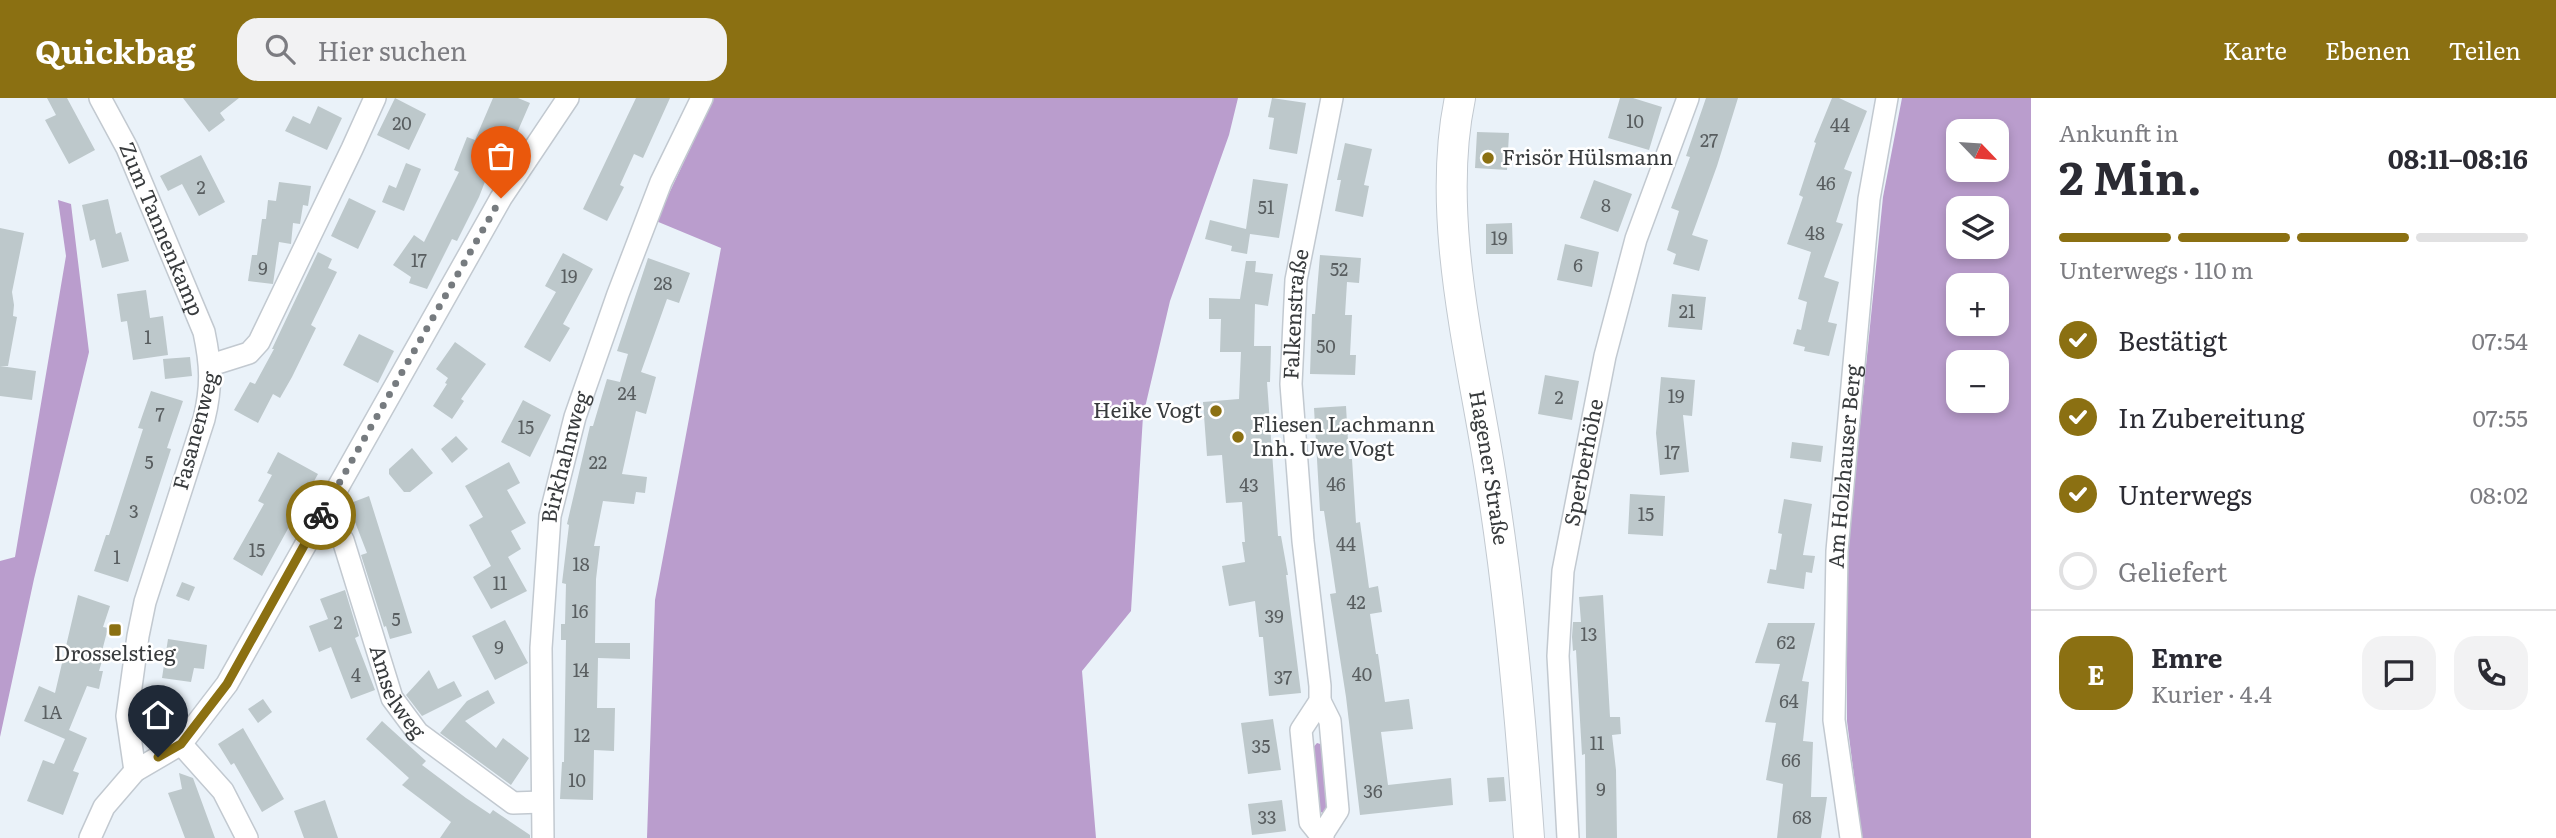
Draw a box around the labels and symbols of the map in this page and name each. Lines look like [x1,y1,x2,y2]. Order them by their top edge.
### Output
house number: 10 [1626,107,1644,134]
house number: 20 [392,109,412,136]
house number: 44 [1830,111,1850,138]
north arrow [1946,119,2009,182]
pin [471,126,531,198]
house number: 27 [1700,126,1718,153]
street label: Zum Tannenkamp [113,137,214,320]
place label: Frisör Hülsmann [1502,140,1673,171]
marker: Frisör Hülsmann [1480,150,1496,166]
house number: 46 [1816,169,1836,196]
house number: 2 [196,173,206,200]
house number: 8 [1601,191,1611,218]
house number: 51 [1258,193,1274,220]
house number: 48 [1805,219,1825,246]
house number: 19 [1491,224,1507,251]
house number: 17 [411,246,427,273]
street label: Falkenstraße [1273,246,1315,380]
house number: 6 [1573,251,1583,278]
house number: 9 [258,254,268,281]
house number: 52 [1330,255,1348,282]
house number: 19 [561,262,577,289]
house number: 28 [653,269,673,296]
house number: 21 [1679,297,1695,324]
house number: 1 [144,323,152,350]
house number: 50 [1316,332,1336,359]
street label: Am Holzhauser Berg [1819,363,1867,569]
street label: Fasanenweg [163,367,224,493]
house number: 24 [617,379,637,406]
house number: 19 [1668,382,1684,409]
house number: 2 [1554,383,1564,410]
street label: Birkhahnweg [532,386,596,524]
street label: Hagener Straße [1463,387,1519,547]
place label: Heike Vogt [1093,393,1203,424]
street label: Sperberhöhe [1554,396,1609,528]
house number: 7 [155,400,165,427]
marker: Heike Vogt [1208,403,1224,419]
place label: Fliesen Lachmann Inh. Uwe Vogt [1252,407,1435,462]
house number: 15 [518,413,534,440]
marker: Fliesen Lachmann Inh. Uwe Vogt [1230,429,1246,445]
house number: 17 [1664,438,1680,465]
house number: 5 [144,448,154,475]
house number: 22 [589,448,607,475]
house number: 46 [1326,470,1346,497]
house number: 43 [1239,471,1259,498]
courier [286,480,356,550]
house number: 3 [129,497,139,524]
house number: 15 [1638,500,1654,527]
house number: 44 [1336,530,1356,557]
house number: 15 [249,536,265,563]
house number: 1 [113,543,121,570]
house number: 18 [572,550,590,577]
house number: 11 [493,569,507,596]
house number: 42 [1346,588,1366,615]
house number: 16 [572,597,589,624]
house number: 39 [1264,602,1284,629]
house number: 5 [391,605,401,632]
house number: 2 [333,608,343,635]
house number: 13 [1580,620,1598,647]
marker: Drosselstieg [107,622,123,638]
house number: 62 [1777,628,1795,655]
house number: 9 [494,633,504,660]
place label: Drosselstieg [54,636,176,667]
street label: Amselweg [363,640,435,744]
house number: 14 [573,656,589,683]
house number: 40 [1352,660,1372,687]
house number: 4 [351,661,361,688]
house number: 37 [1274,663,1292,690]
pin [128,685,188,757]
house number: 64 [1779,687,1799,714]
house number: 1A [42,698,62,725]
house number: 12 [574,721,590,748]
house number: 11 [1590,729,1604,756]
house number: 35 [1252,732,1270,759]
house number: 66 [1781,746,1801,773]
house number: 10 [568,766,586,793]
house number: 9 [1596,775,1606,802]
house number: 36 [1363,777,1383,804]
house number: 33 [1258,803,1276,830]
house number: 68 [1792,803,1812,830]

